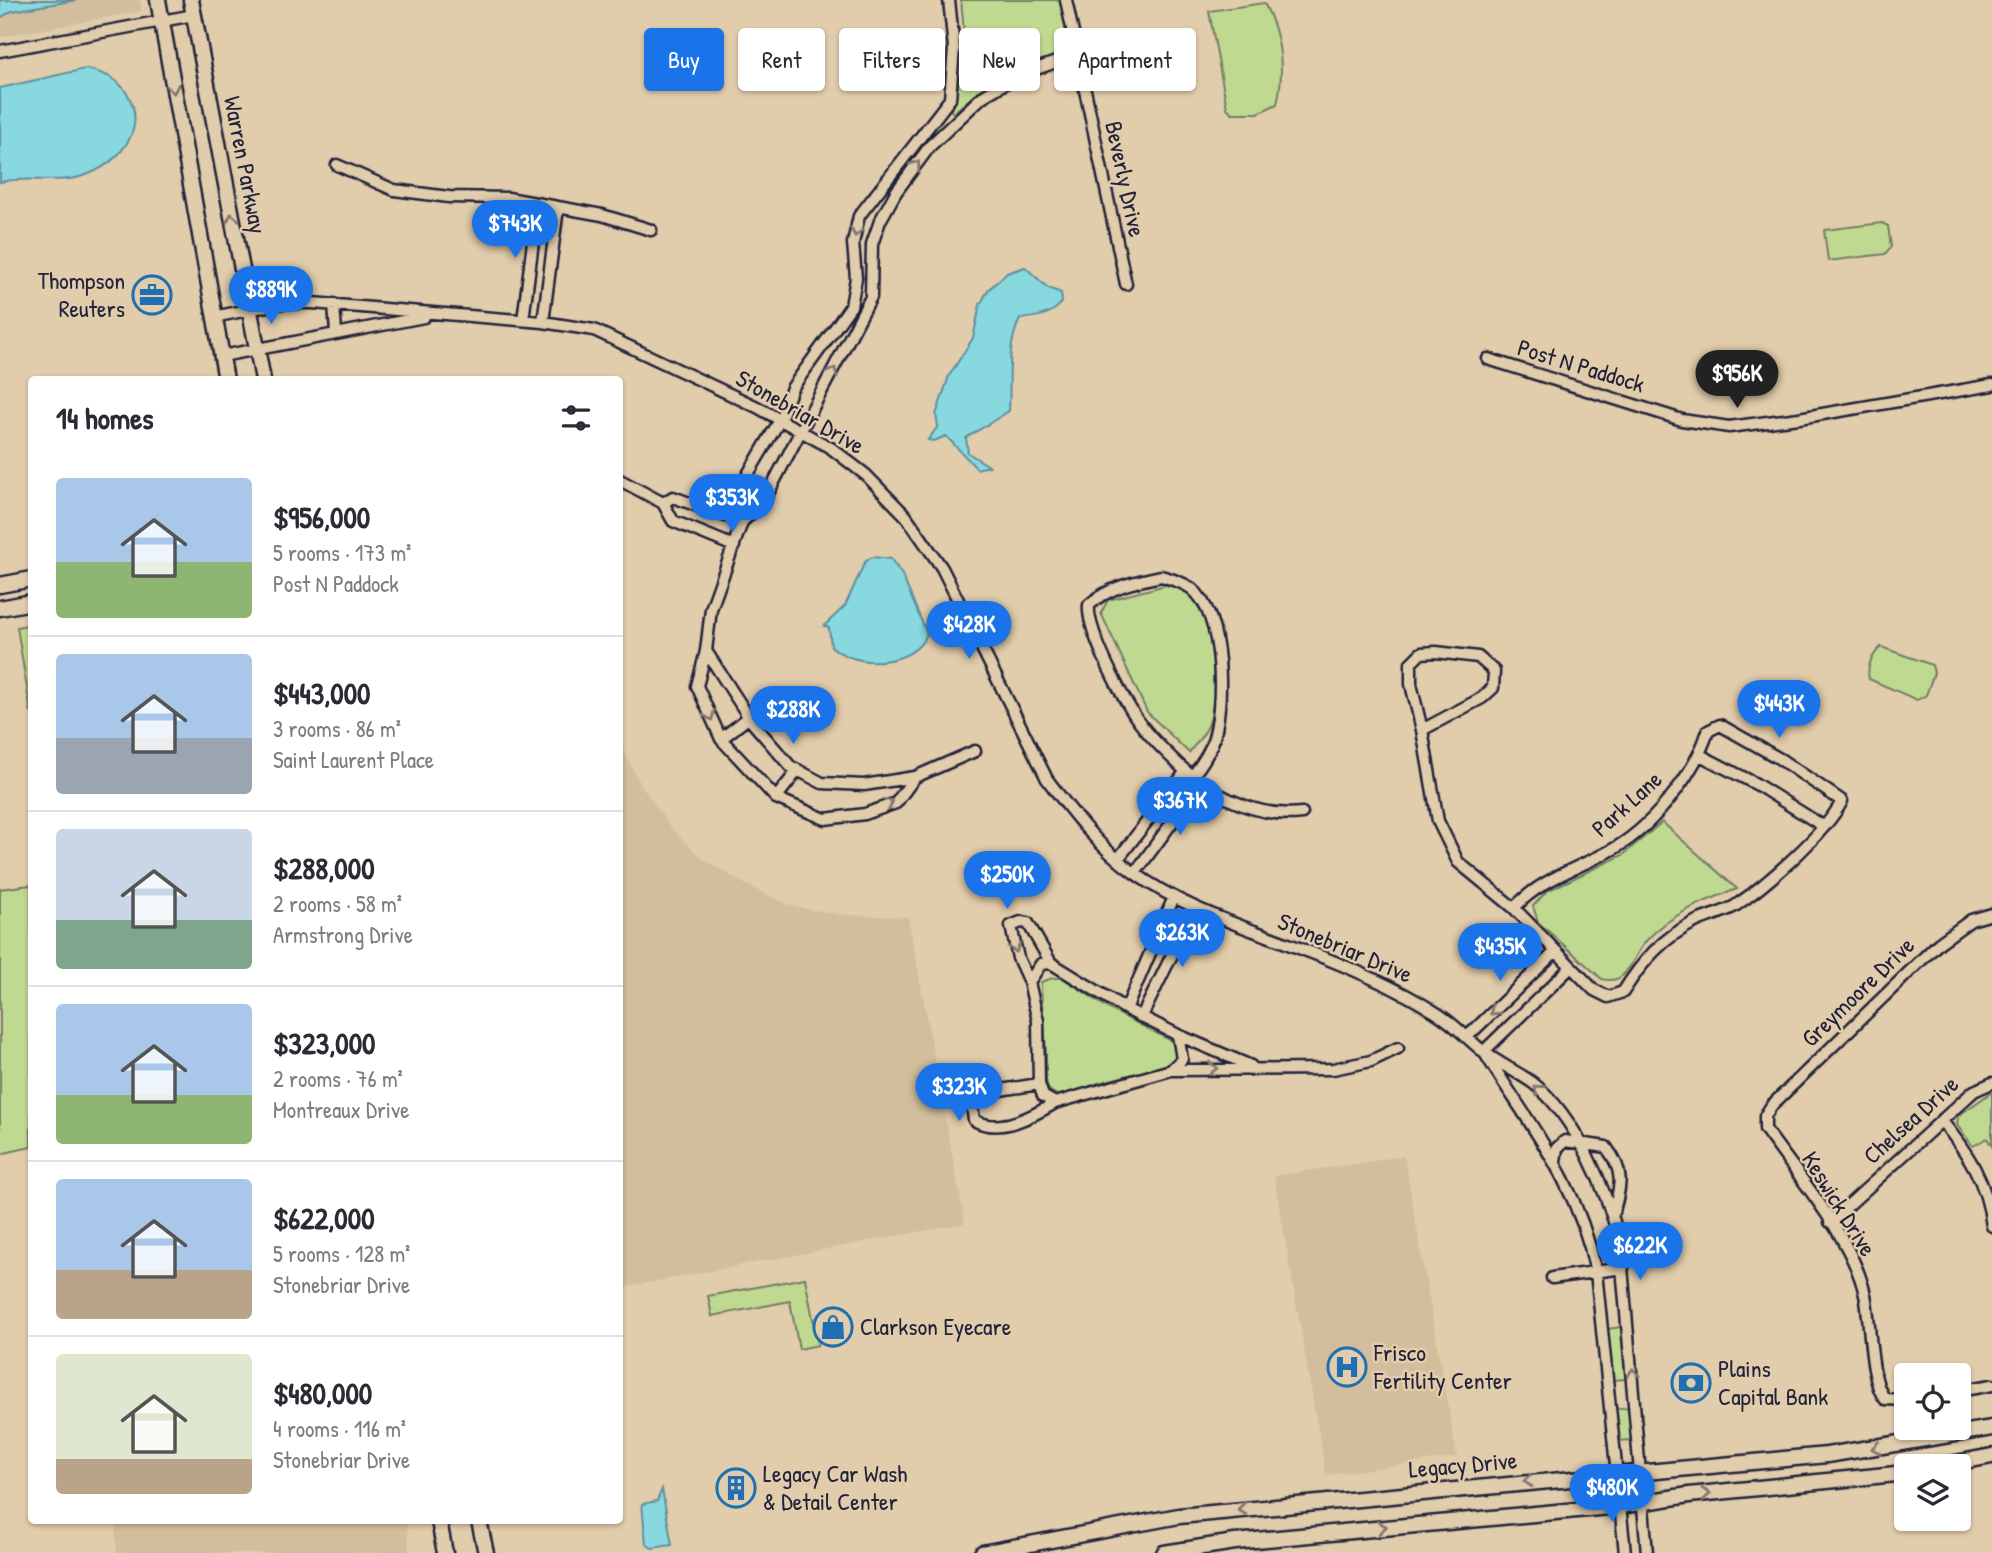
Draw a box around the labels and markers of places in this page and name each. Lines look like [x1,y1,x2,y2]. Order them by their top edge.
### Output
pin: $743K [466,201,564,260]
place label: Thompson Reuters [38,264,125,324]
pin: $889K [222,266,320,326]
office icon: Thompson Reuters [131,274,173,316]
pin: $956K [1688,350,1786,410]
pin: $353K [683,475,781,534]
pin: $428K [920,602,1018,661]
pin: $443K [1730,680,1828,740]
pin: $288K [744,686,842,746]
pin: $367K [1131,778,1229,837]
pin: $250K [958,852,1056,911]
pin: $263K [1133,909,1231,969]
pin: $435K [1451,923,1549,983]
pin: $323K [910,1064,1008,1123]
pin: $622K [1591,1222,1689,1282]
shop icon: Clarkson Eyecare [812,1306,854,1348]
place label: Clarkson Eyecare [860,1310,1012,1342]
place label: Frisco Fertility Center [1373,1336,1512,1396]
hospital icon: Frisco Fertility Center [1326,1346,1368,1388]
place label: Plains Capital Bank [1718,1352,1828,1412]
bank icon: Plains Capital Bank [1670,1362,1712,1404]
place label: Legacy Car Wash & Detail Center [763,1457,907,1517]
pin: $480K [1563,1464,1661,1524]
building icon: Legacy Car Wash & Detail Center [715,1467,757,1509]

